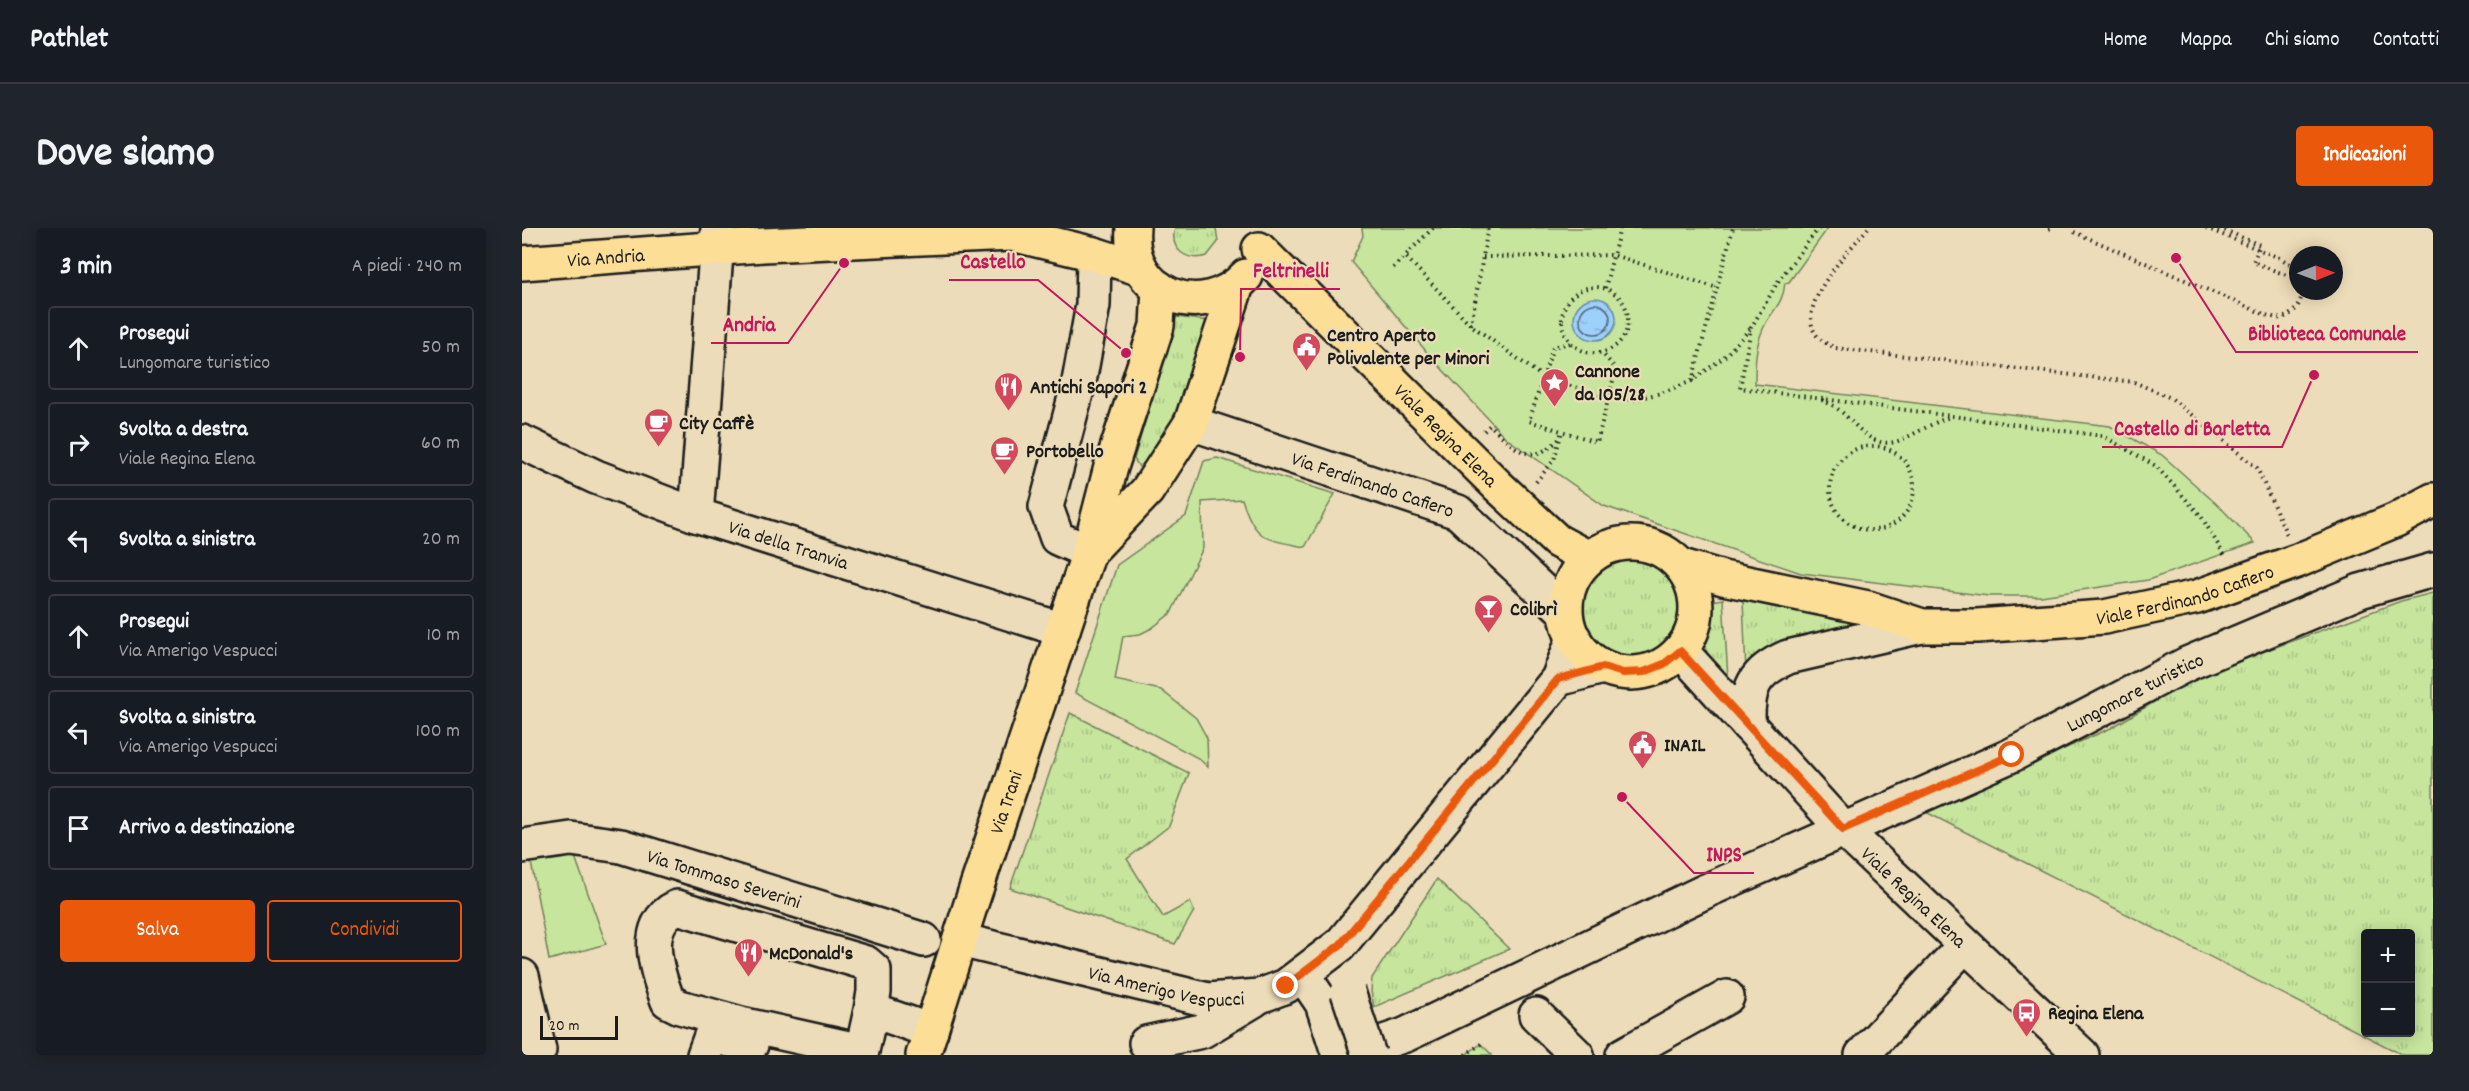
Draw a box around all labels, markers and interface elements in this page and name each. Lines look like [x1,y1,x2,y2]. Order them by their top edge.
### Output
text: Pathlet [30,21,108,61]
text: Home [2104,26,2147,56]
text: Mappa [2180,26,2232,56]
text: Chi siamo [2265,26,2340,56]
text: Contatti [2373,26,2439,56]
text: Dove siamo [36,126,215,186]
button: Indicazioni [2296,126,2433,186]
callout: Castello [949,241,1038,280]
street label: Via Andria [566,243,646,277]
north arrow [2289,246,2343,300]
text: 3 min [60,249,112,286]
text: Castello [960,249,1026,279]
callout: Feltrinelli [1241,250,1340,289]
text: A piedi · 240 m [352,253,462,281]
text: Feltrinelli [1253,258,1329,288]
callout: Andria [711,304,788,343]
text: Andria [723,312,776,342]
callout: Biblioteca Comunale [2236,313,2418,352]
text: Prosegui [119,319,189,350]
text: Biblioteca Comunale [2248,321,2406,351]
place label: Centro Aperto Polivalente per Minori [1327,323,1490,374]
public building icon: Centro Aperto Polivalente per Minori [1290,330,1322,372]
icon: ahead [62,332,95,365]
text: 50 m [422,334,460,362]
text: Lungomare turistico [119,350,270,378]
place label: Cannone da 105/28 [1575,359,1645,410]
place icon: Cannone da 105/28 [1538,366,1570,408]
restaurant icon: Antichi Sapori 2 [993,370,1025,412]
place label: Antichi Sapori 2 [1030,375,1147,403]
street label: Viale Regina Elena [1386,379,1503,495]
cafe icon: City Caffè [642,406,674,448]
callout: Castello di Barletta [2102,408,2282,447]
place label: City Caffè [679,411,754,439]
text: Svolta a destra [119,415,248,446]
text: Castello di Barletta [2114,416,2271,446]
icon: right [62,428,95,461]
text: 60 m [421,430,460,458]
cafe icon: Portobello [989,434,1021,476]
place label: Portobello [1026,439,1104,467]
text: Viale Regina Elena [119,446,255,474]
street label: Via Ferdinando Cafiero [1287,446,1457,527]
street label: Via della Tranvia [724,515,852,579]
icon: left [62,524,95,557]
text: Svolta a sinistra [119,525,255,556]
text: 20 m [422,526,460,554]
street label: Viale Ferdinando Cafiero [2095,559,2279,635]
bar icon: Colibrì [1473,592,1505,634]
place label: Colibrì [1510,597,1558,625]
text: Prosegui [119,607,189,638]
icon: ahead [62,620,95,653]
text: 10 m [426,622,460,650]
text: Via Amerigo Vespucci [119,638,277,666]
street label: Lungomare turistico [2062,647,2209,741]
text: Svolta a sinistra [119,703,255,734]
icon: left [62,716,95,749]
text: 100 m [416,718,460,746]
public building icon: INAIL [1627,728,1659,770]
place label: INAIL [1664,733,1706,761]
text: Via Amerigo Vespucci [119,734,277,762]
route start [1998,741,2024,767]
street label: Via Trani [984,767,1032,838]
icon: arrive [62,812,95,845]
text: Arrivo a destinazione [119,813,295,844]
callout: INPS [1694,834,1754,873]
text: INPS [1706,842,1742,872]
street label: Viale Regina Elena [1853,842,1972,956]
street label: Via Tommaso Severini [643,844,804,918]
button: Salva [60,900,255,962]
button: Condividi [267,900,462,962]
map controls [2361,929,2415,1037]
button: + [2361,929,2415,983]
restaurant icon: McDonald's [732,936,764,978]
place label: McDonald's [769,941,853,969]
street label: Via Amerigo Vespucci [1085,961,1246,1017]
route end [1272,972,1298,998]
button: − [2361,983,2415,1037]
bus stop icon: Regina Elena [2011,996,2043,1038]
place label: Regina Elena [2048,1001,2144,1029]
scale bar [540,1013,618,1040]
text: 20 m [549,1015,579,1038]

